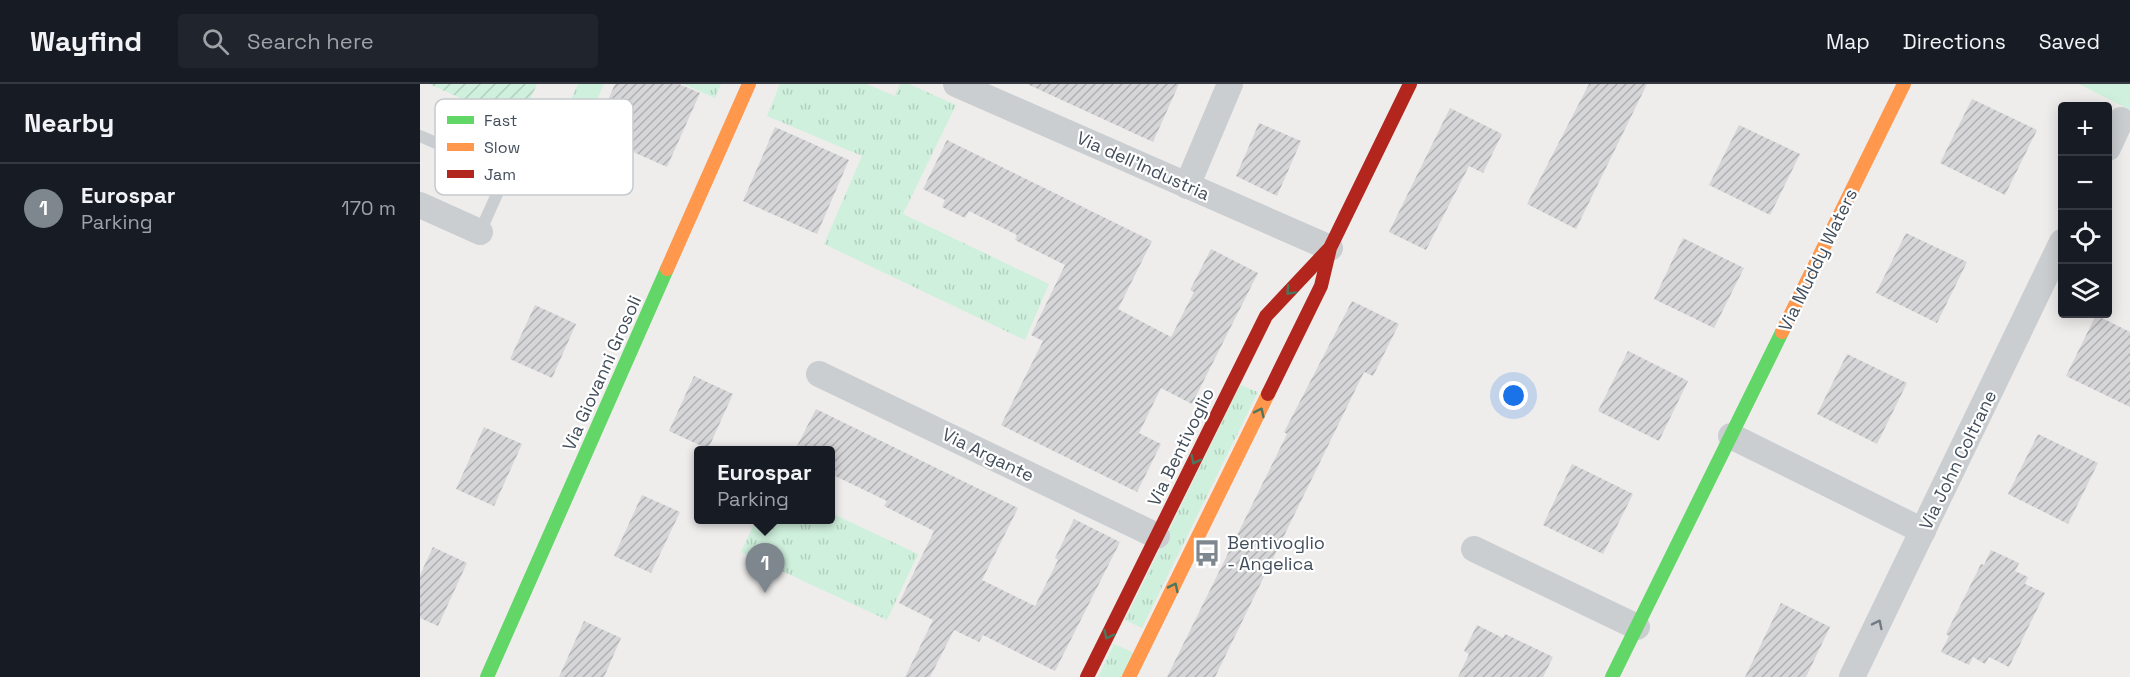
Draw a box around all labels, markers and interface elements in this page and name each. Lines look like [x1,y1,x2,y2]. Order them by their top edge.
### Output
search box [178,14,598,68]
text: Wayfind [30,23,142,59]
icon: search [199,25,232,58]
text: Search here [247,27,374,55]
text: Map [1826,28,1870,55]
text: Directions [1903,28,2006,55]
text: Saved [2039,28,2100,55]
legend [435,99,633,195]
map controls [2058,102,2112,318]
button: + [2058,102,2112,156]
text: Nearby [24,106,114,140]
text: Fast [484,110,517,131]
street label: Via dell'Industria [1073,126,1213,205]
text: Slow [484,137,520,158]
button: − [2058,156,2112,210]
text: Jam [484,164,516,185]
text: Eurospar [81,181,176,209]
street label: Via Muddy Waters [1773,185,1862,335]
text: 1 [39,195,48,221]
text: 170 m [341,195,396,221]
text: Parking [81,209,153,235]
button: locate [2058,210,2112,264]
button: layers [2058,264,2112,318]
one-way arrow [1286,284,1297,295]
street label: Via Giovanni Grosoli [557,292,646,454]
your location [1499,381,1528,410]
street label: Via Bentivoglio [1142,384,1219,510]
street label: Via John Coltrane [1914,386,2001,533]
one-way arrow [1253,407,1264,418]
street label: Via Argante [939,422,1038,487]
popup [694,446,835,524]
one-way arrow [1191,454,1202,465]
text: Eurospar [717,458,812,486]
text: Parking [717,486,789,512]
place label: Bentivoglio - Angelica [1227,531,1325,575]
bus stop icon: Bentivoglio - Angelica [1192,538,1222,568]
pin: 1 [746,544,784,593]
one-way arrow [1167,583,1178,593]
one-way arrow [1870,620,1882,631]
one-way arrow [1104,628,1116,639]

